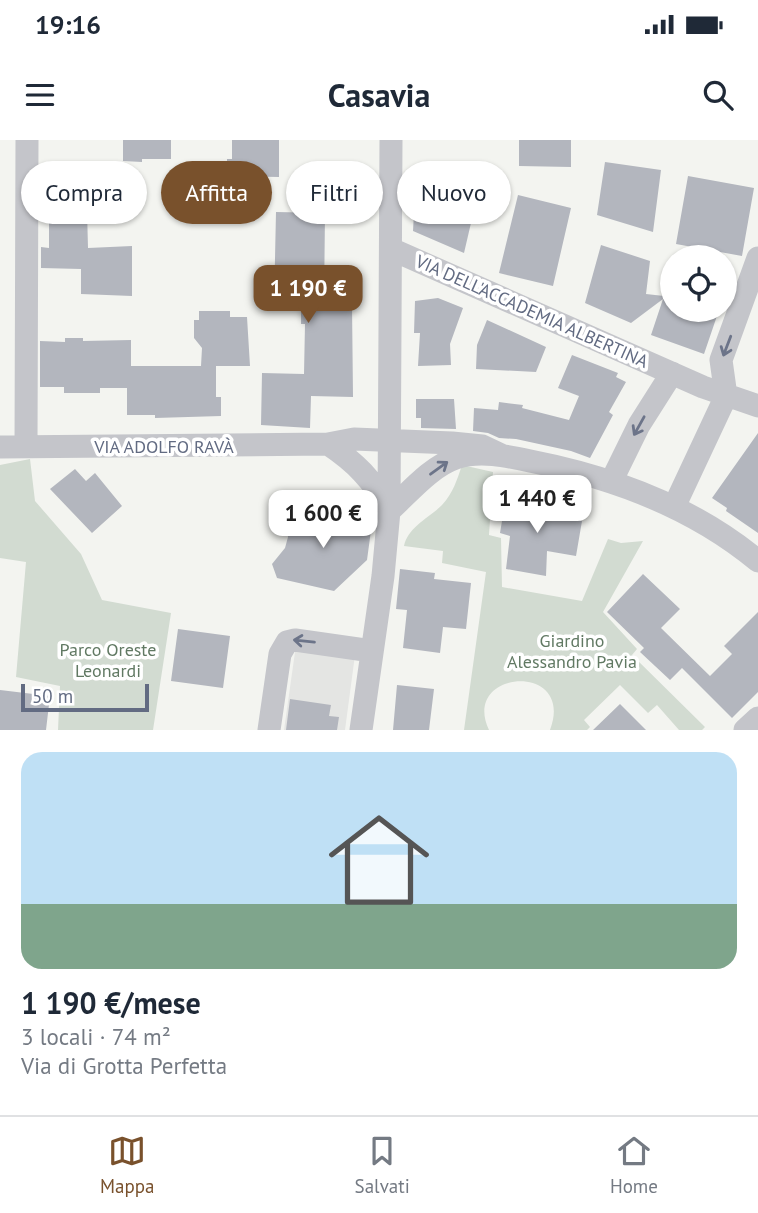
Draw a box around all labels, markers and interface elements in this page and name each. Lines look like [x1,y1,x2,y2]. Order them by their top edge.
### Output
text: 19:16 [35,8,101,41]
text: Casavia [328,74,430,116]
icon: menu [21,76,59,114]
icon: search [699,76,737,114]
chip: Compra [21,161,147,224]
chip: Affitta [161,161,272,224]
chip: Filtri [286,161,383,224]
chip: Nuovo [397,161,511,224]
map controls [660,245,737,322]
button: locate [660,245,737,322]
street label: VIA DELL'ACCADEMIA ALBERTINA [411,249,652,373]
pin: 1 190 € [243,265,373,325]
text: 1 190 € [270,273,346,302]
one-way arrow [720,334,732,356]
one-way arrow [632,416,646,436]
street label: VIA ADOLFO RAVÀ [93,435,234,458]
one-way arrow [429,461,448,476]
pin: 1 440 € [472,476,602,535]
text: 1 440 € [499,483,575,512]
pin: 1 600 € [258,490,388,550]
text: 1 600 € [285,498,361,527]
park label: Giardino Alessandro Pavia [507,629,637,673]
one-way arrow [293,635,316,648]
park label: Parco Oreste Leonardi [60,638,156,682]
scale bar [21,681,149,713]
text: 50 m [32,684,73,708]
icon: home [316,797,442,923]
text: 1 190 €/mese [21,983,201,1022]
text: 3 locali · 74 m² [21,1022,171,1051]
text: Via di Grotta Perfetta [21,1051,227,1080]
tab: Mappa [100,1132,154,1198]
tab: Salvati [355,1132,410,1198]
tab: Home [610,1132,658,1198]

